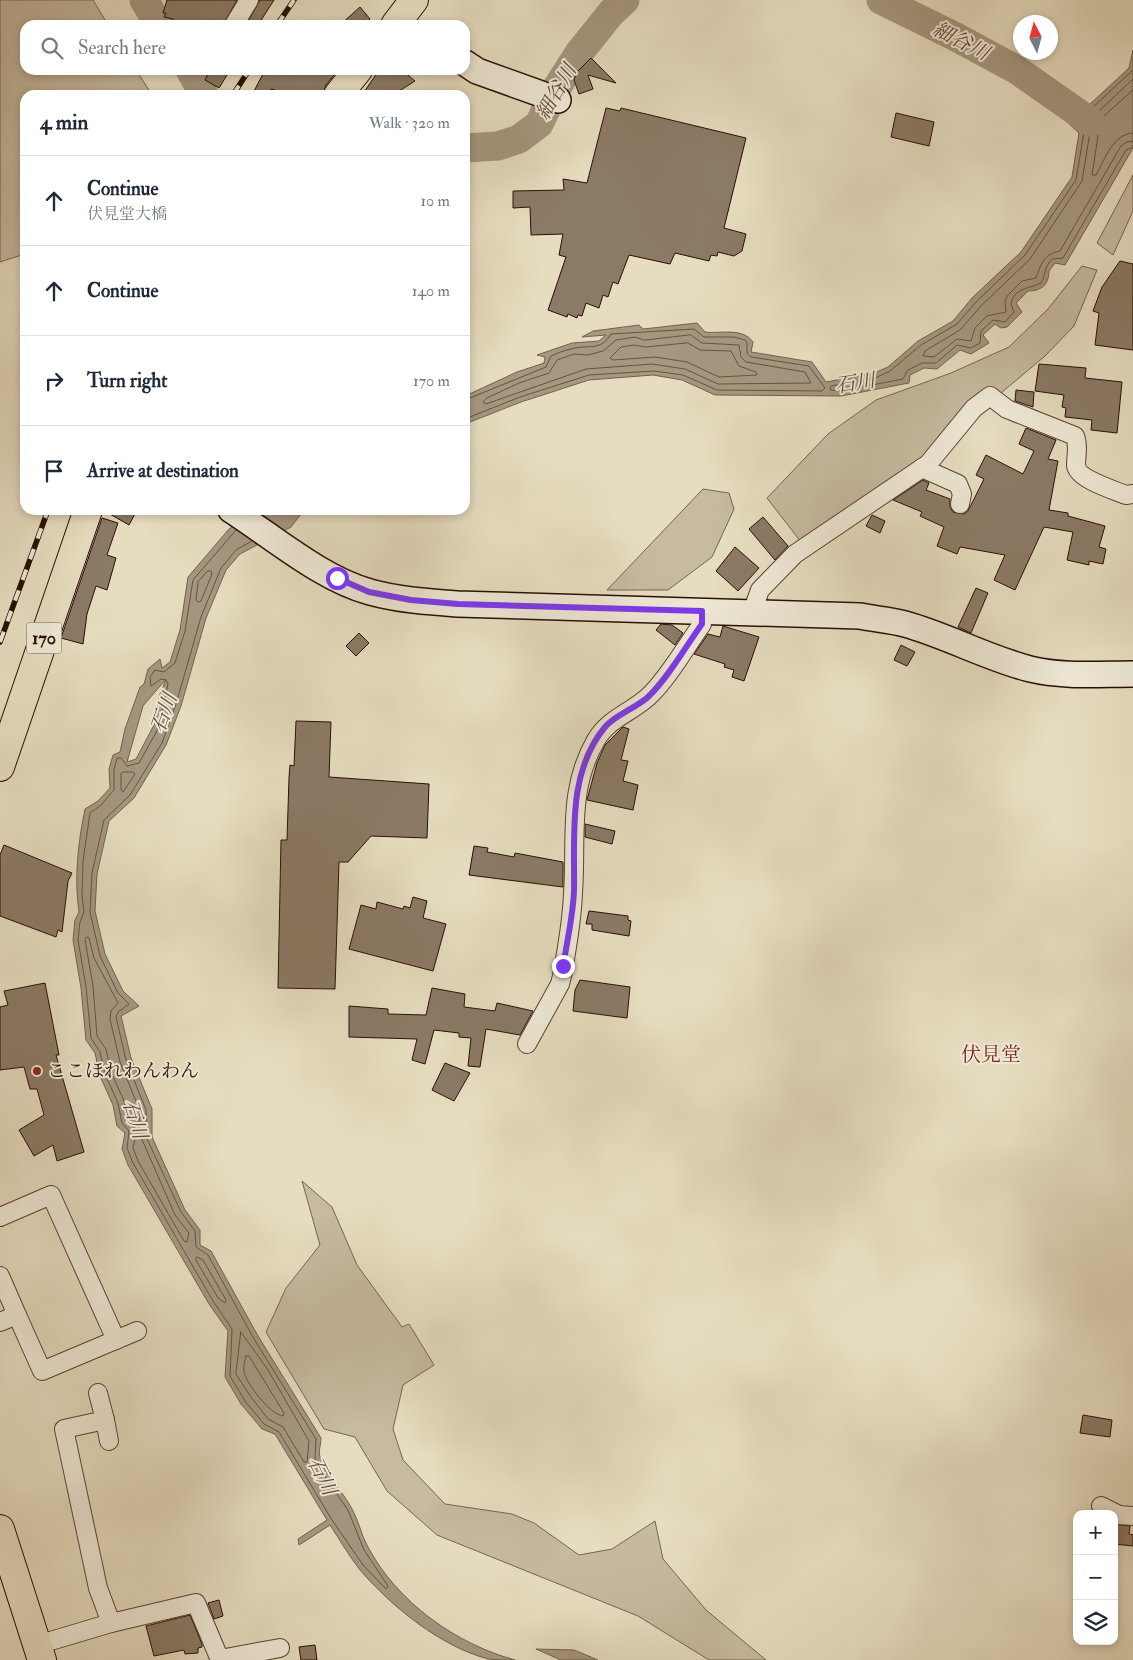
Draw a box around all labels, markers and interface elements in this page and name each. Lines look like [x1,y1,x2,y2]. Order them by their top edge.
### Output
north arrow [1013,15,1058,60]
water label: 細谷川 [929,16,995,67]
search box [20,20,470,75]
icon: search [38,34,66,62]
text: Search here [78,36,166,60]
water label: 細谷川 [530,58,583,124]
text: 4 min [40,109,88,136]
text: Walk · 320 m [369,113,450,133]
text: Continue [87,177,158,201]
icon: ahead [40,187,68,215]
text: 10 m [420,191,450,211]
text: 伏見堂大橋 [87,204,167,224]
icon: ahead [40,277,68,305]
text: Continue [87,279,158,303]
text: 140 m [412,281,450,301]
icon: right [40,367,68,395]
water label: 石川 [833,367,879,398]
text: Turn right [87,369,167,393]
text: 170 m [413,371,450,391]
icon: arrive [40,457,68,485]
text: Arrive at destination [87,459,239,483]
route start [326,567,349,590]
road number: 170 [27,622,62,654]
water label: 石川 [145,688,183,736]
route end [552,955,575,978]
district label: 伏見堂 [961,1042,1021,1067]
place label: ここほれわんわん [47,1059,199,1083]
marker: ここほれわんわん [31,1065,43,1077]
water label: 石川 [117,1096,153,1144]
water label: 石川 [302,1453,343,1501]
map controls [1073,1510,1118,1645]
button: + [1073,1510,1118,1555]
button: − [1073,1555,1118,1600]
button: layers [1073,1600,1118,1645]

